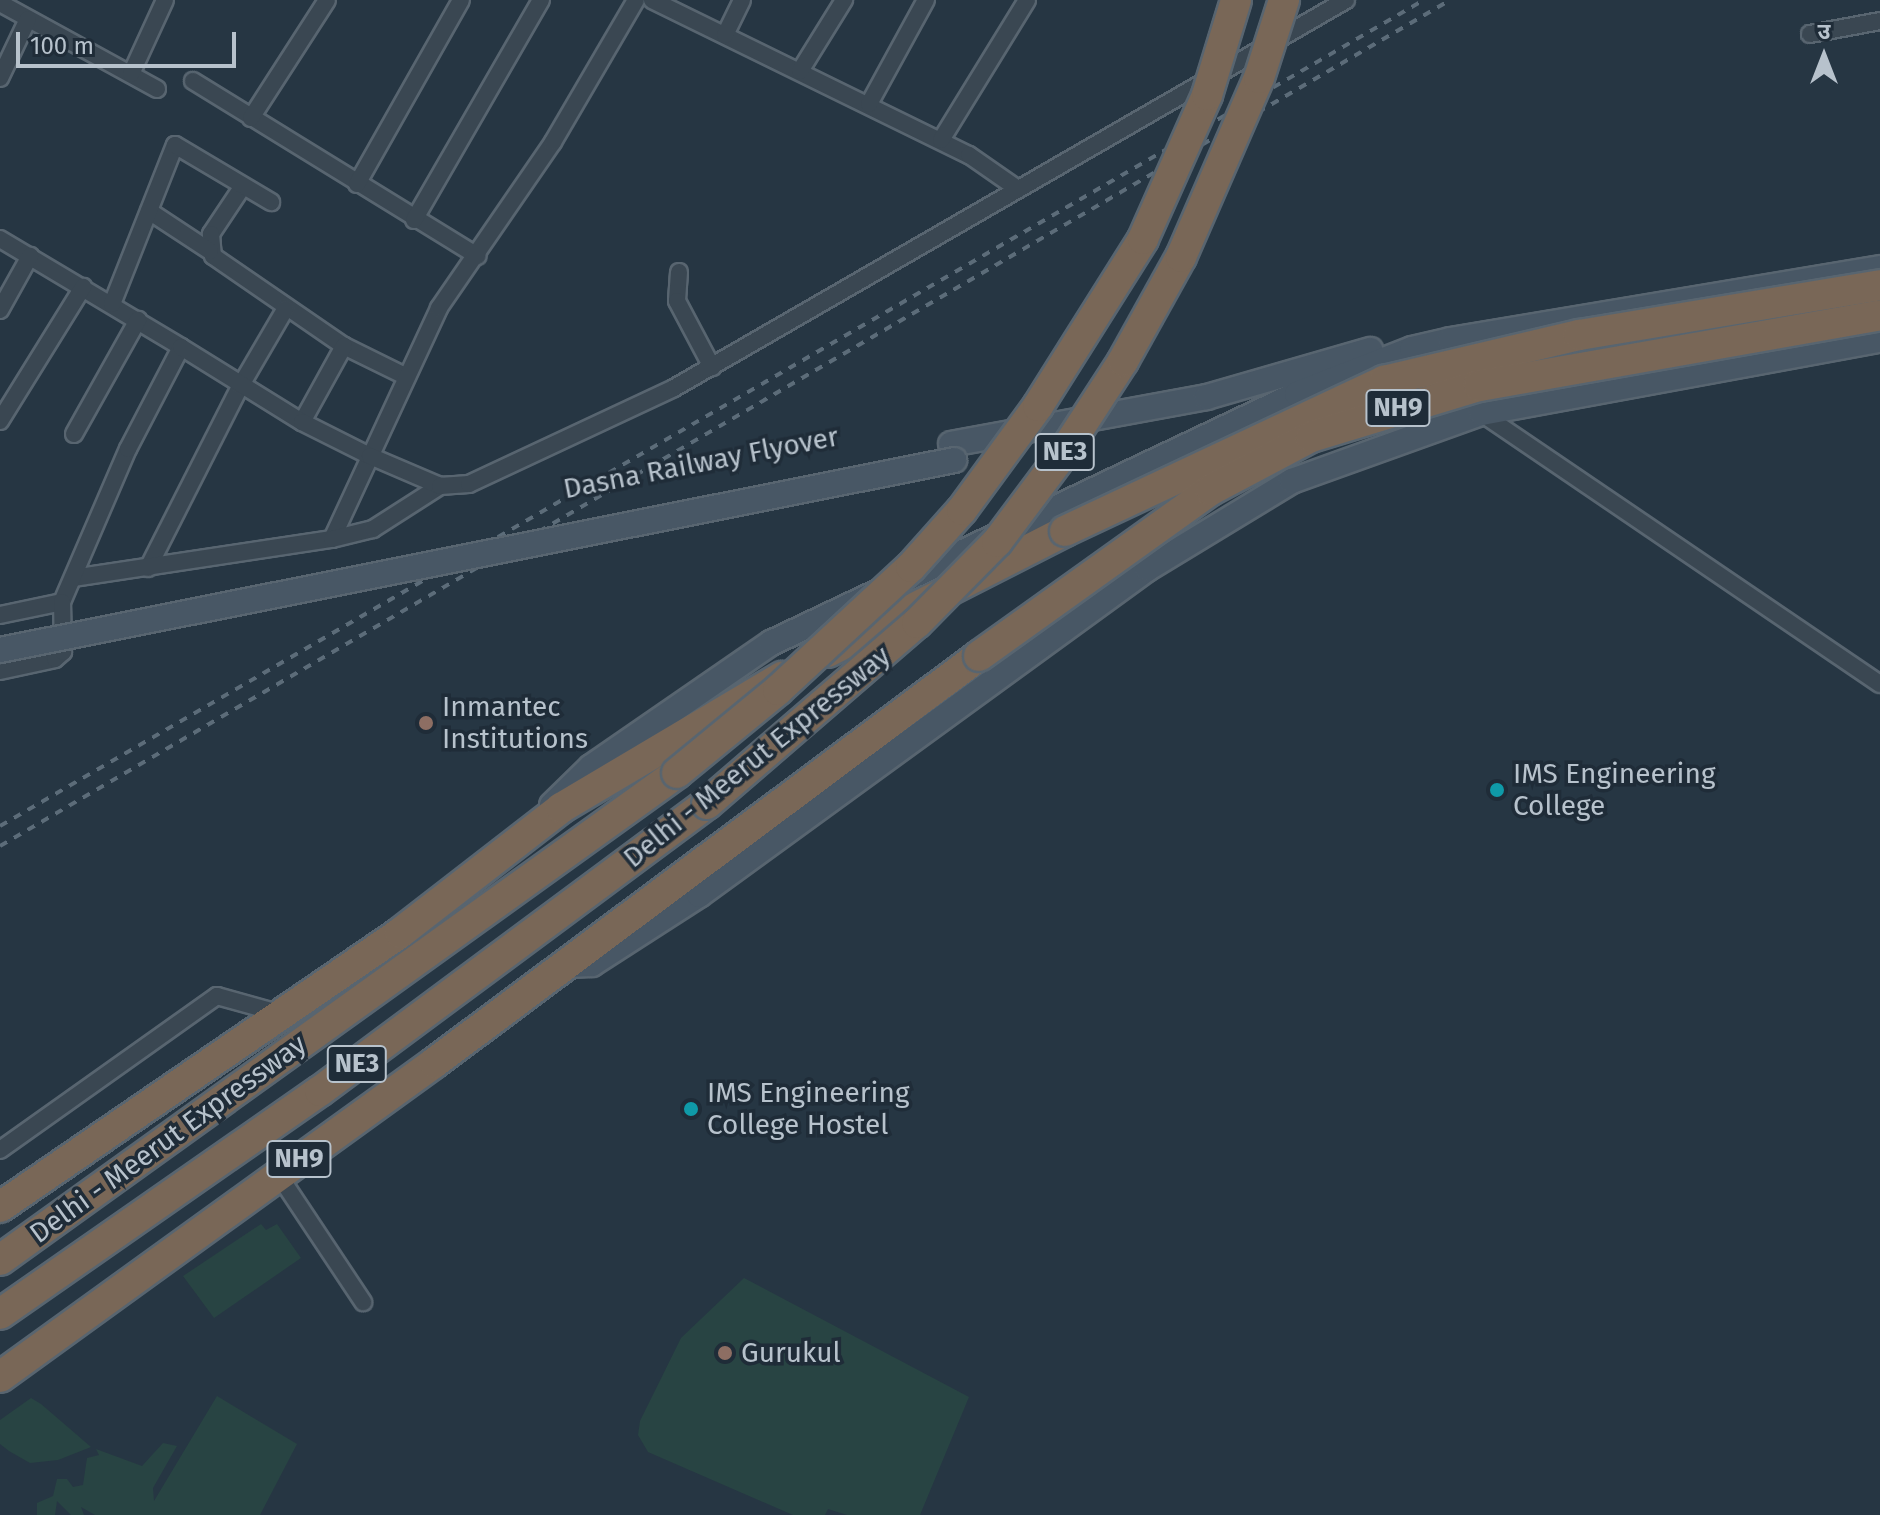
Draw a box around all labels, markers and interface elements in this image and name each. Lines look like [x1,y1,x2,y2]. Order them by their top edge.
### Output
scale bar [20,16,240,66]
north arrow [1784,16,1864,96]
text: उ [1818,18,1830,45]
text: 100 m [30,32,94,60]
road number: NH9 [1364,386,1432,430]
street label: Dasna Railway Flyover [561,420,841,506]
road number: NE3 [1033,430,1097,474]
street label: Delhi - Meerut Expressway [617,639,897,875]
place label: Inmantec Institutions [442,690,588,756]
marker: Inmantec Institutions [417,714,435,732]
place label: IMS Engineering College [1513,757,1715,823]
marker: IMS Engineering College [1488,781,1506,799]
street label: Delhi - Meerut Expressway [23,1027,313,1251]
road number: NE3 [325,1042,389,1086]
place label: IMS Engineering College Hostel [707,1076,909,1142]
marker: IMS Engineering College Hostel [682,1100,700,1118]
road number: NH9 [265,1137,333,1181]
place label: Gurukul [741,1336,841,1370]
marker: Gurukul [716,1344,734,1362]

